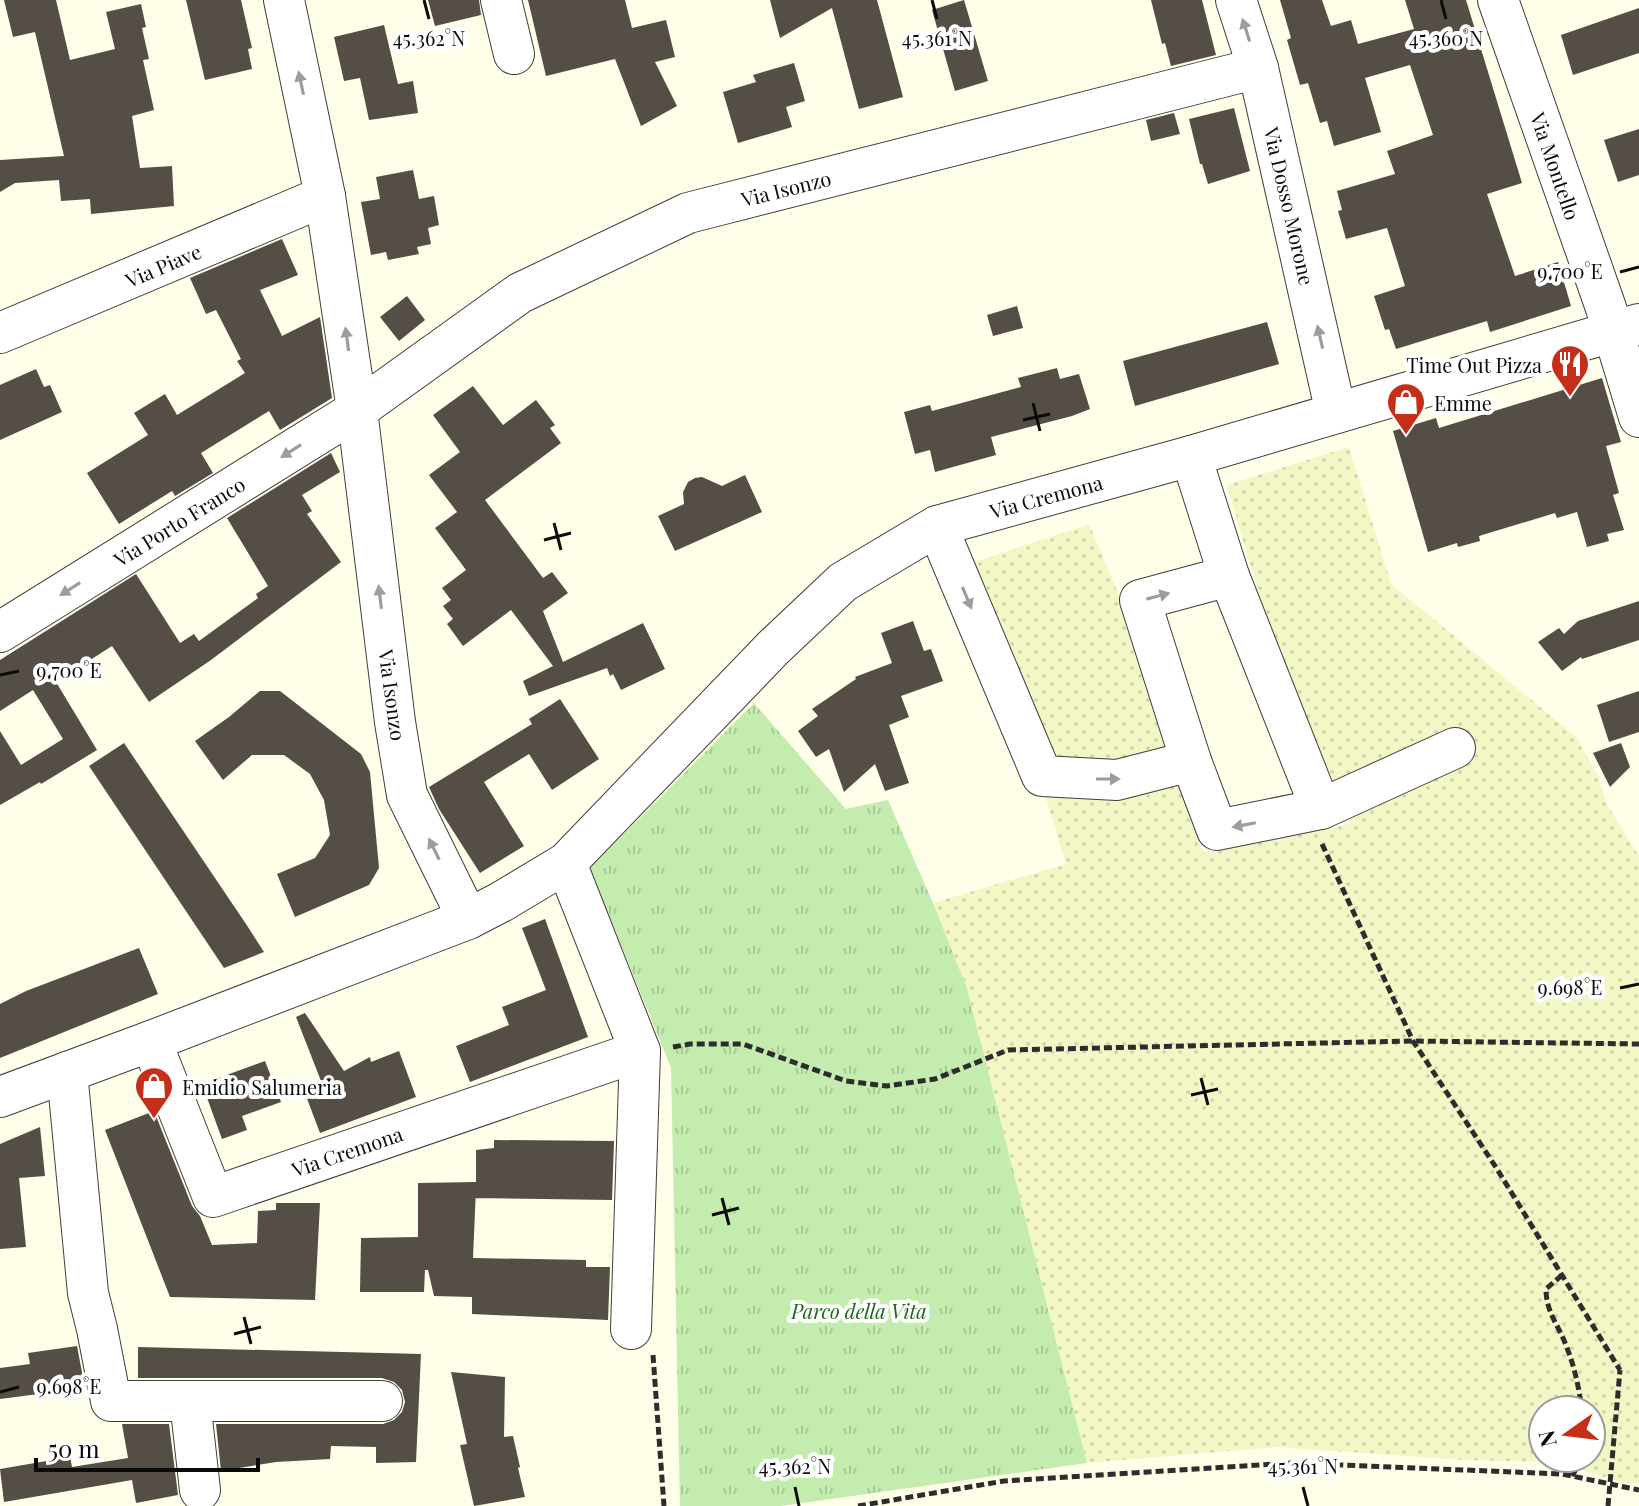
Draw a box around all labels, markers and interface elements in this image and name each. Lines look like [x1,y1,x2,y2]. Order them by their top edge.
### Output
one-way arrow [1239,18,1252,42]
text: 45.362°N [393,24,465,51]
text: 45.361°N [902,24,972,51]
text: 45.360°N [1409,24,1483,51]
one-way arrow [294,70,307,95]
street label: Via Montello [1525,108,1587,223]
street label: Via Dosso Morone [1258,123,1321,288]
street label: Via Isonzo [737,164,834,212]
street label: Via Piave [120,237,205,293]
text: 9.700°E [1537,257,1603,284]
one-way arrow [1313,324,1326,349]
one-way arrow [340,326,353,351]
restaurant icon: Time Out Pizza [1549,343,1591,398]
place label: Time Out Pizza [1406,351,1542,378]
shop icon: Emme [1385,381,1427,436]
place label: Emme [1434,389,1492,416]
one-way arrow [280,444,302,458]
street label: Via Cremona [986,468,1105,524]
street label: Via Porto Franco [107,470,250,573]
one-way arrow [59,581,81,595]
one-way arrow [373,584,386,609]
one-way arrow [961,586,974,610]
one-way arrow [1145,589,1170,601]
street label: Via Isonzo [373,647,413,742]
text: 9.700°E [36,656,102,683]
one-way arrow [1096,773,1122,785]
one-way arrow [1231,819,1256,831]
one-way arrow [427,837,441,860]
text: 9.698°E [1538,973,1602,1000]
shop icon: Emidio Salumeria [133,1065,175,1120]
place label: Emidio Salumeria [182,1073,342,1100]
street label: Via Cremona [287,1119,406,1183]
park label: Parco della Vita [790,1297,927,1324]
text: 9.698°E [37,1372,101,1399]
north arrow [1527,1394,1607,1474]
scale bar [36,1422,258,1472]
text: N [1530,1428,1563,1450]
text: 50 m [48,1432,100,1464]
text: 45.362°N [759,1452,831,1479]
text: 45.361°N [1268,1452,1338,1479]

